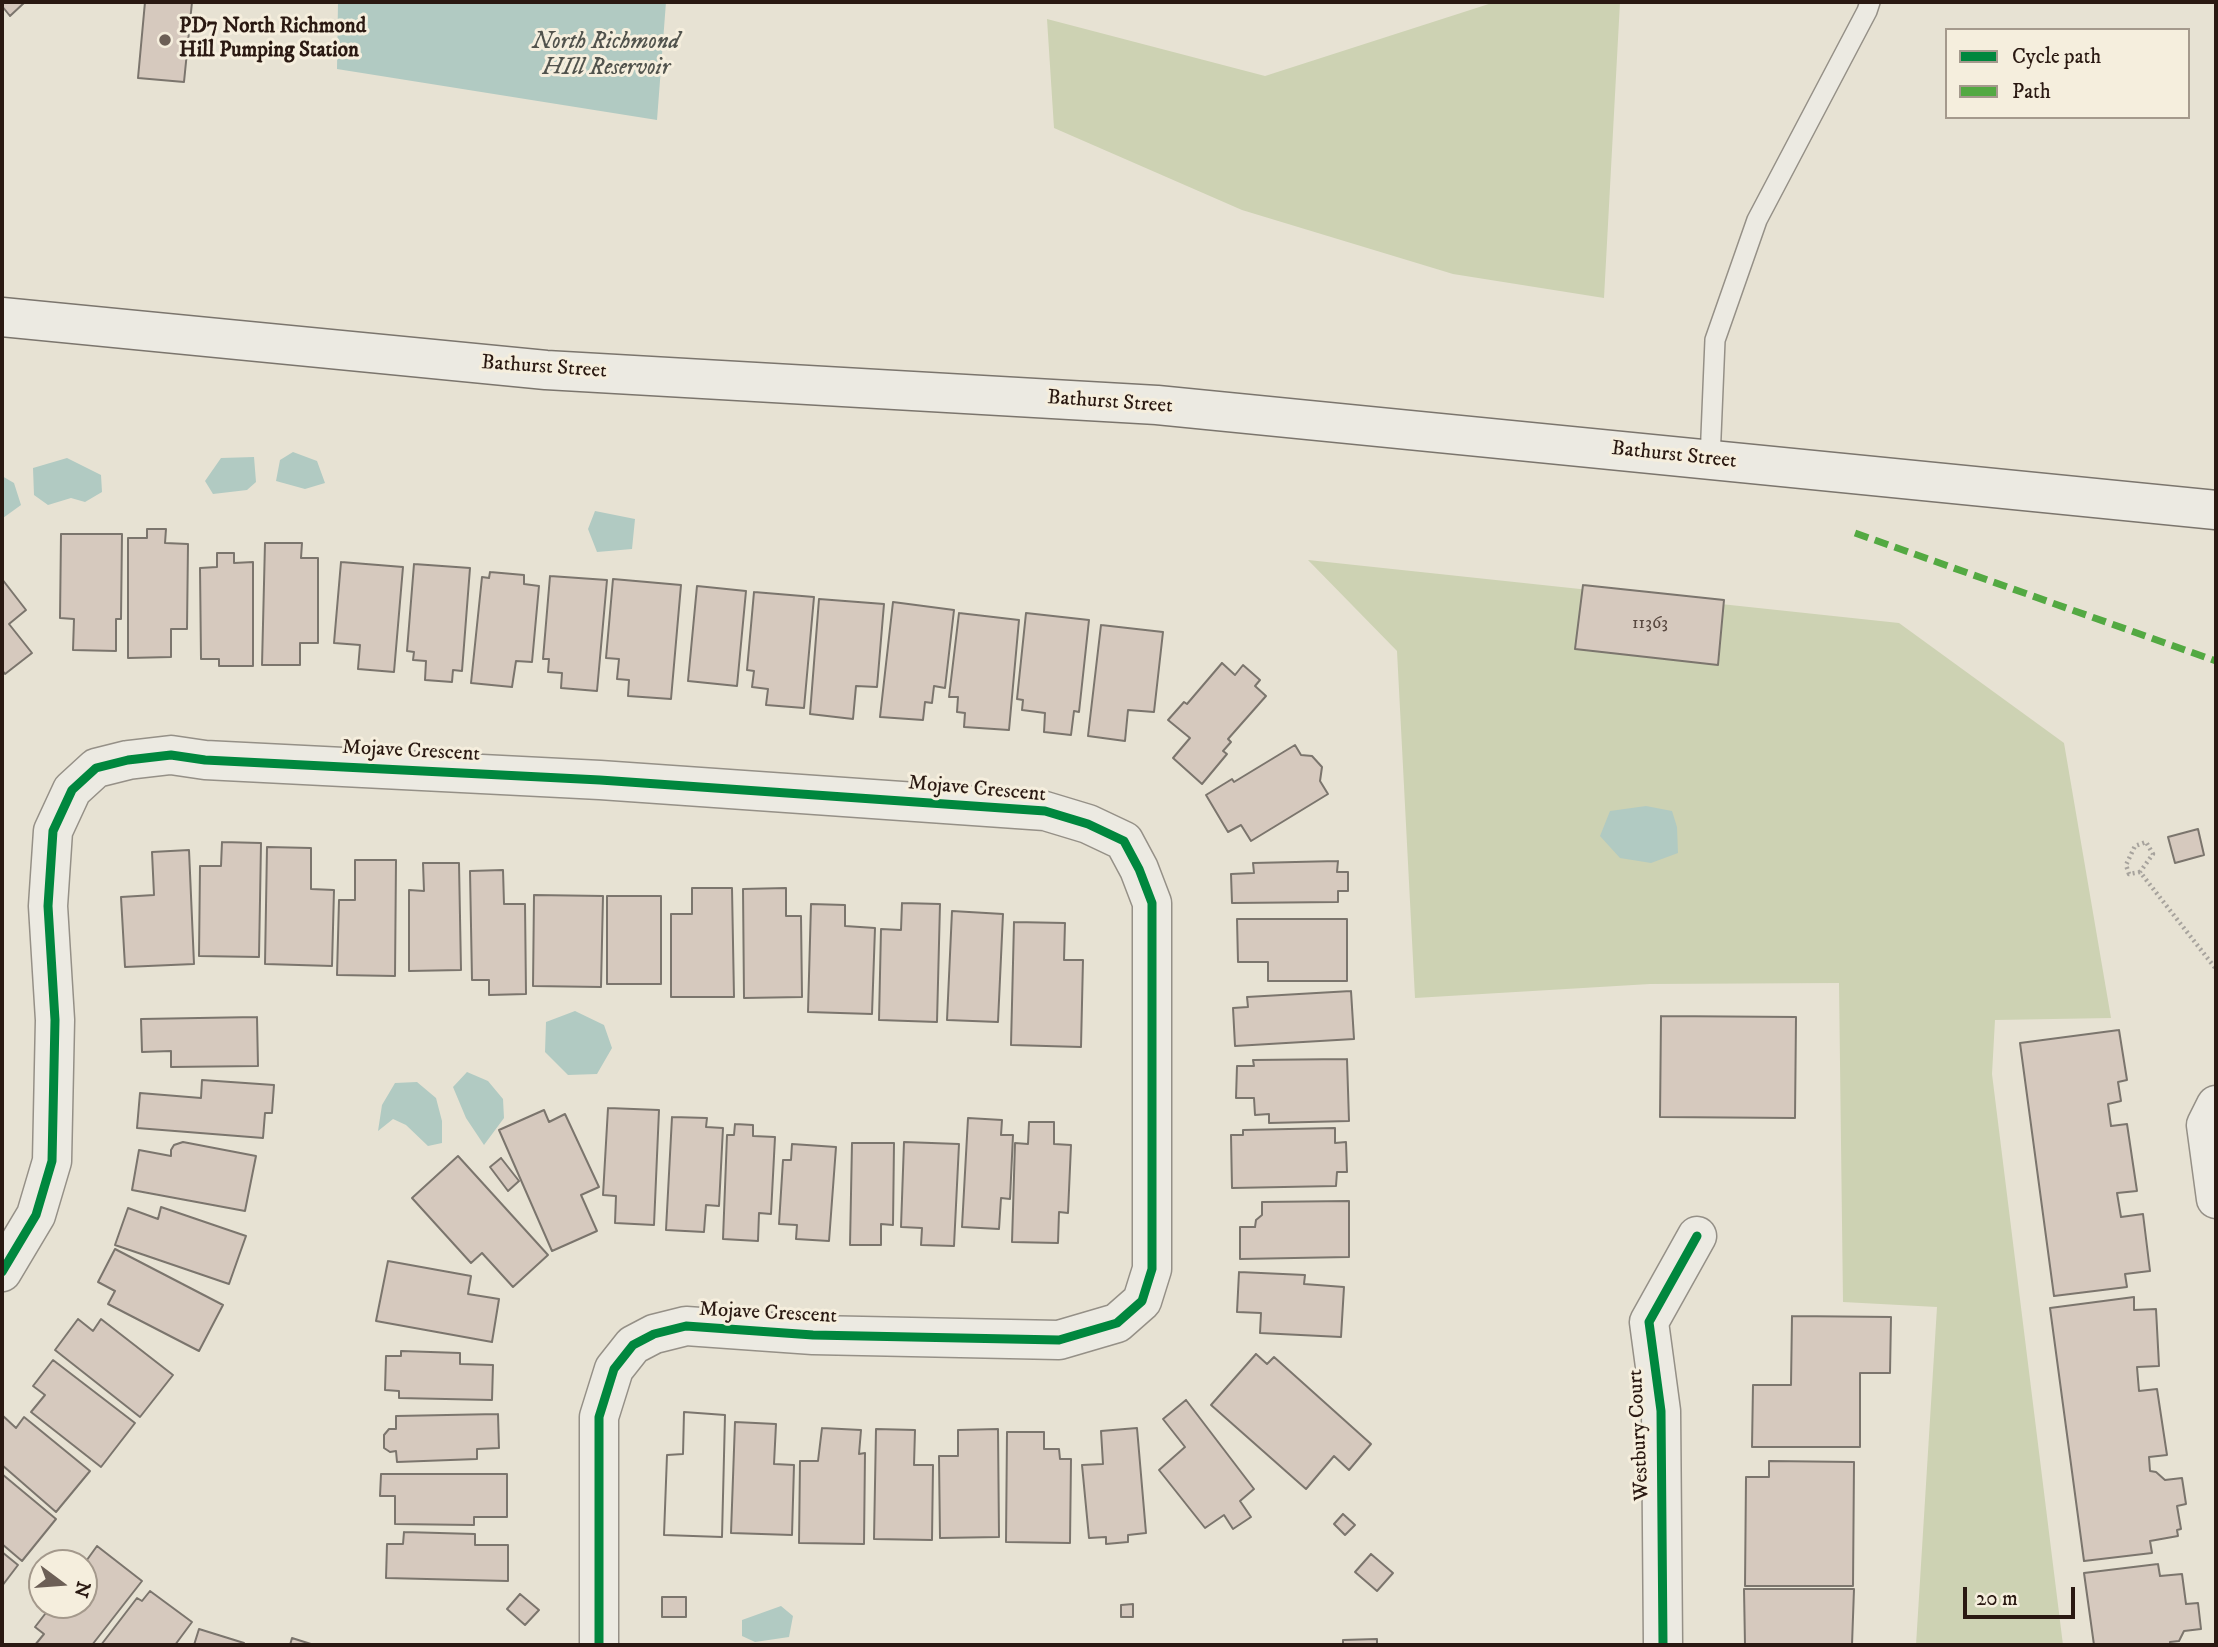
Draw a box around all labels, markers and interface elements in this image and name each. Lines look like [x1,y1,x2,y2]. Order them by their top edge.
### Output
place label: PD7 North Richmond Hill Pumping Station [179,15,366,65]
legend [1945,28,2190,119]
water label: North Richmond HIll Reservoir [533,29,679,83]
marker: PD7 North Richmond Hill Pumping Station [157,32,173,48]
text: Cycle path [2012,44,2101,70]
text: Path [2012,79,2051,105]
street label: Bathurst Street [480,351,608,385]
street label: Bathurst Street [1046,386,1174,420]
street label: Bathurst Street [1610,437,1738,475]
house number: 11363 [1632,613,1668,635]
street label: Mojave Crescent [341,736,481,768]
street label: Mojave Crescent [907,771,1047,809]
street label: Mojave Crescent [698,1298,838,1330]
street label: Westbury Court [1624,1369,1656,1501]
north arrow [28,1549,98,1619]
scale bar [1966,1574,2078,1618]
text: N [69,1579,95,1600]
text: 20 m [1976,1586,2018,1612]

